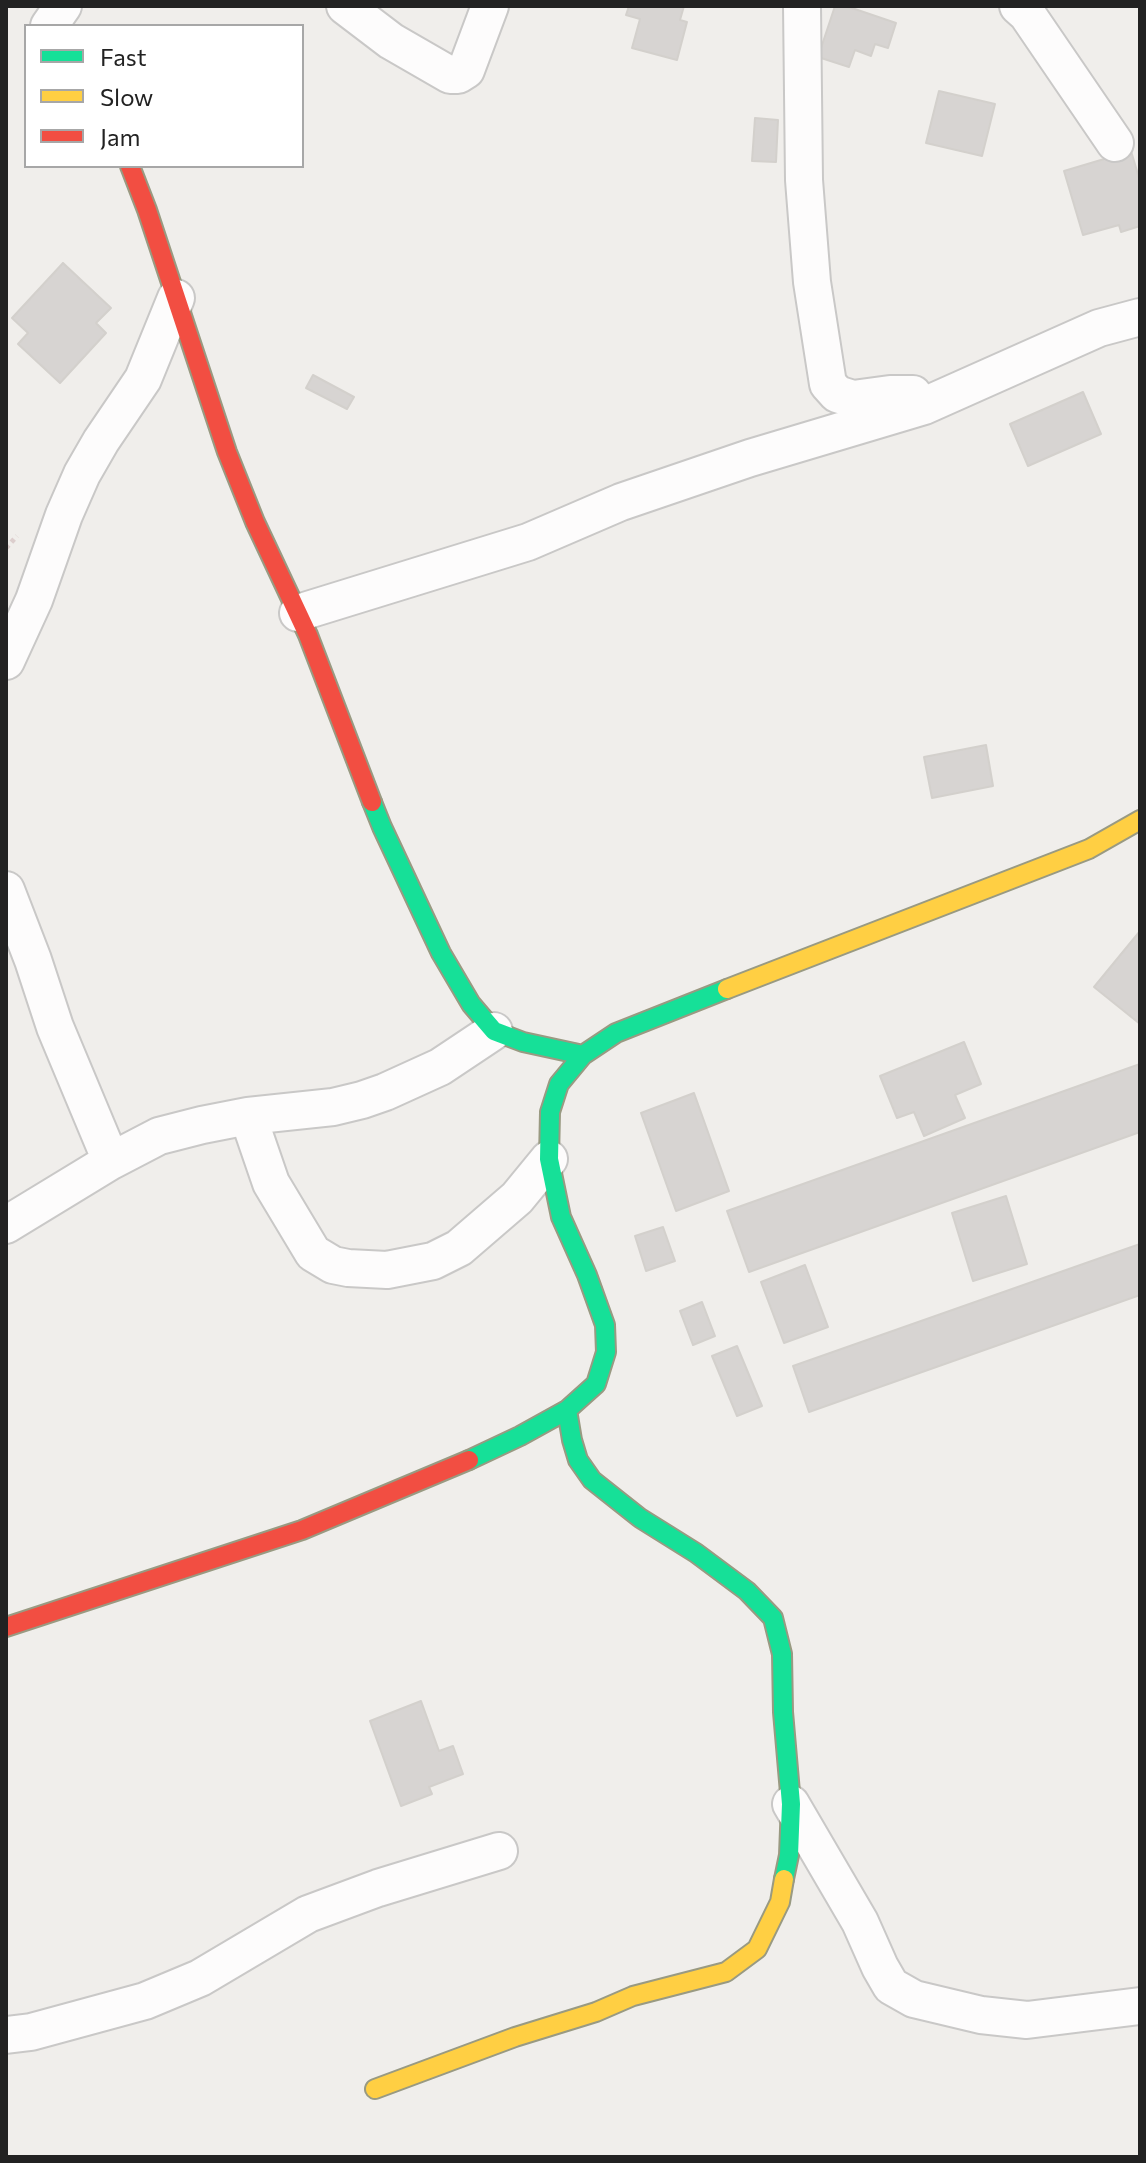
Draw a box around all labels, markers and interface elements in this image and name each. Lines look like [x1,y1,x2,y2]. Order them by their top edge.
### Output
legend [24,24,304,168]
text: Fast [100,42,147,71]
text: Slow [100,82,153,111]
text: Jam [100,122,140,151]

